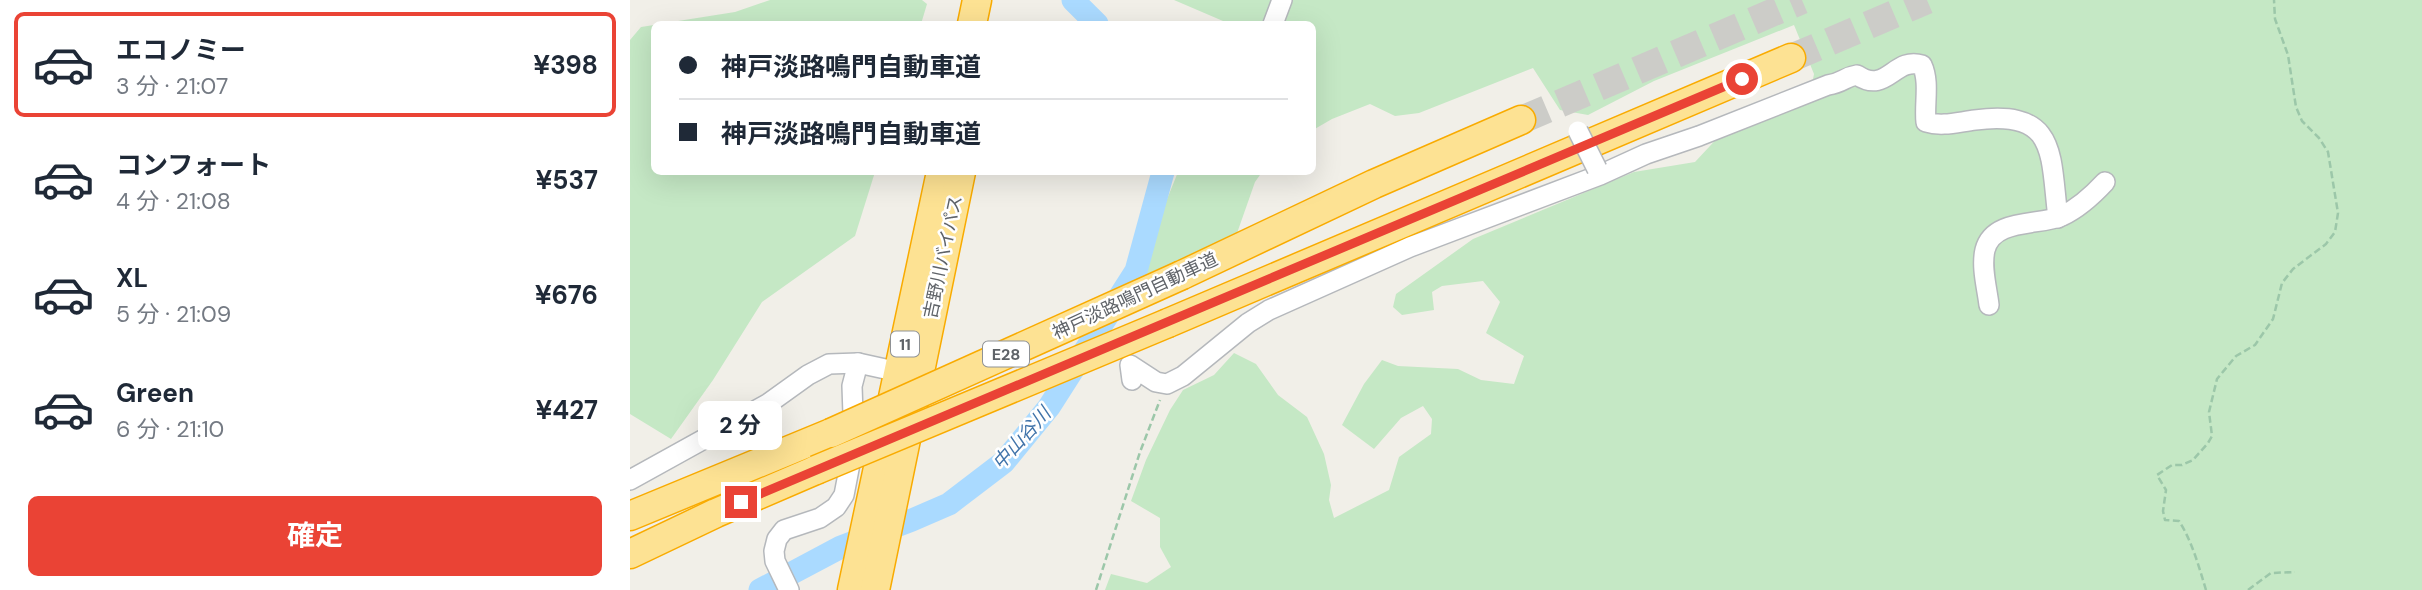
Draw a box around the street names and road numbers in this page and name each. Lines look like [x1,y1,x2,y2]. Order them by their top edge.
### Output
street label: 吉野川バイパス [918,193,968,321]
street label: 神戸淡路鳴門自動車道 [1048,247,1222,345]
road number: 11 [891,332,919,356]
road number: E28 [983,342,1029,366]

